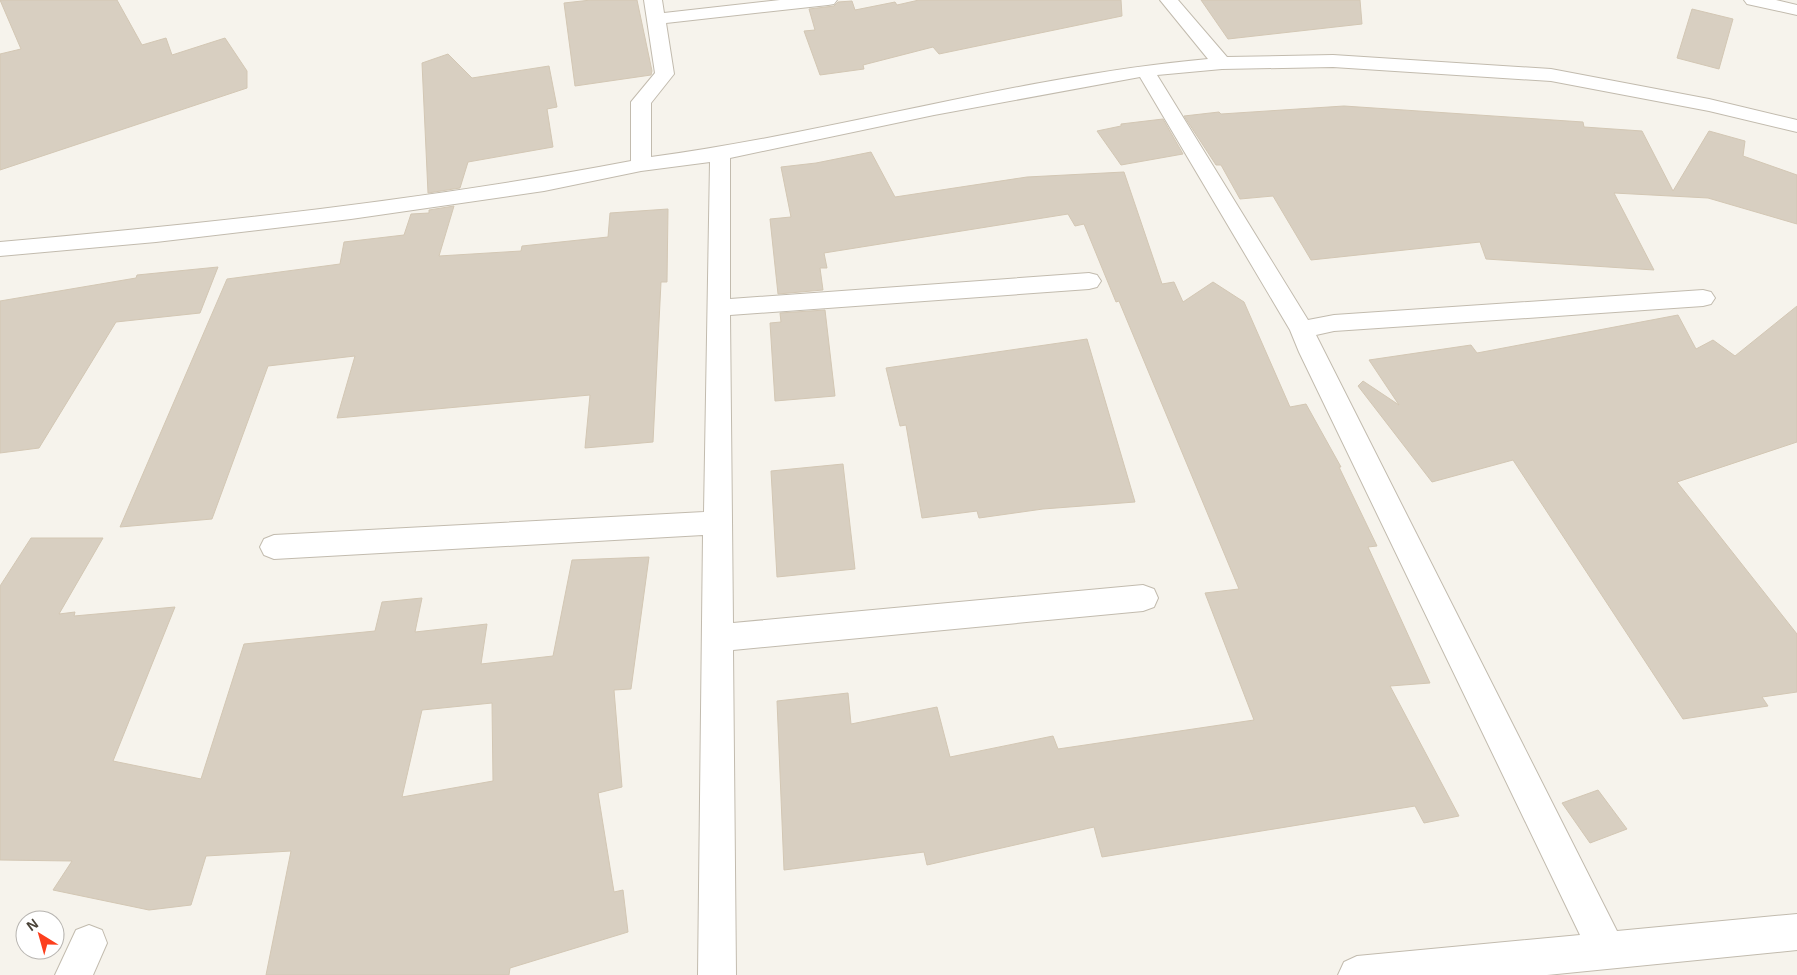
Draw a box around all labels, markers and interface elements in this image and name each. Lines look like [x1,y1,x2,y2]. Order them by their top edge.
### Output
north arrow [15,910,65,960]
text: N [23,915,41,934]

